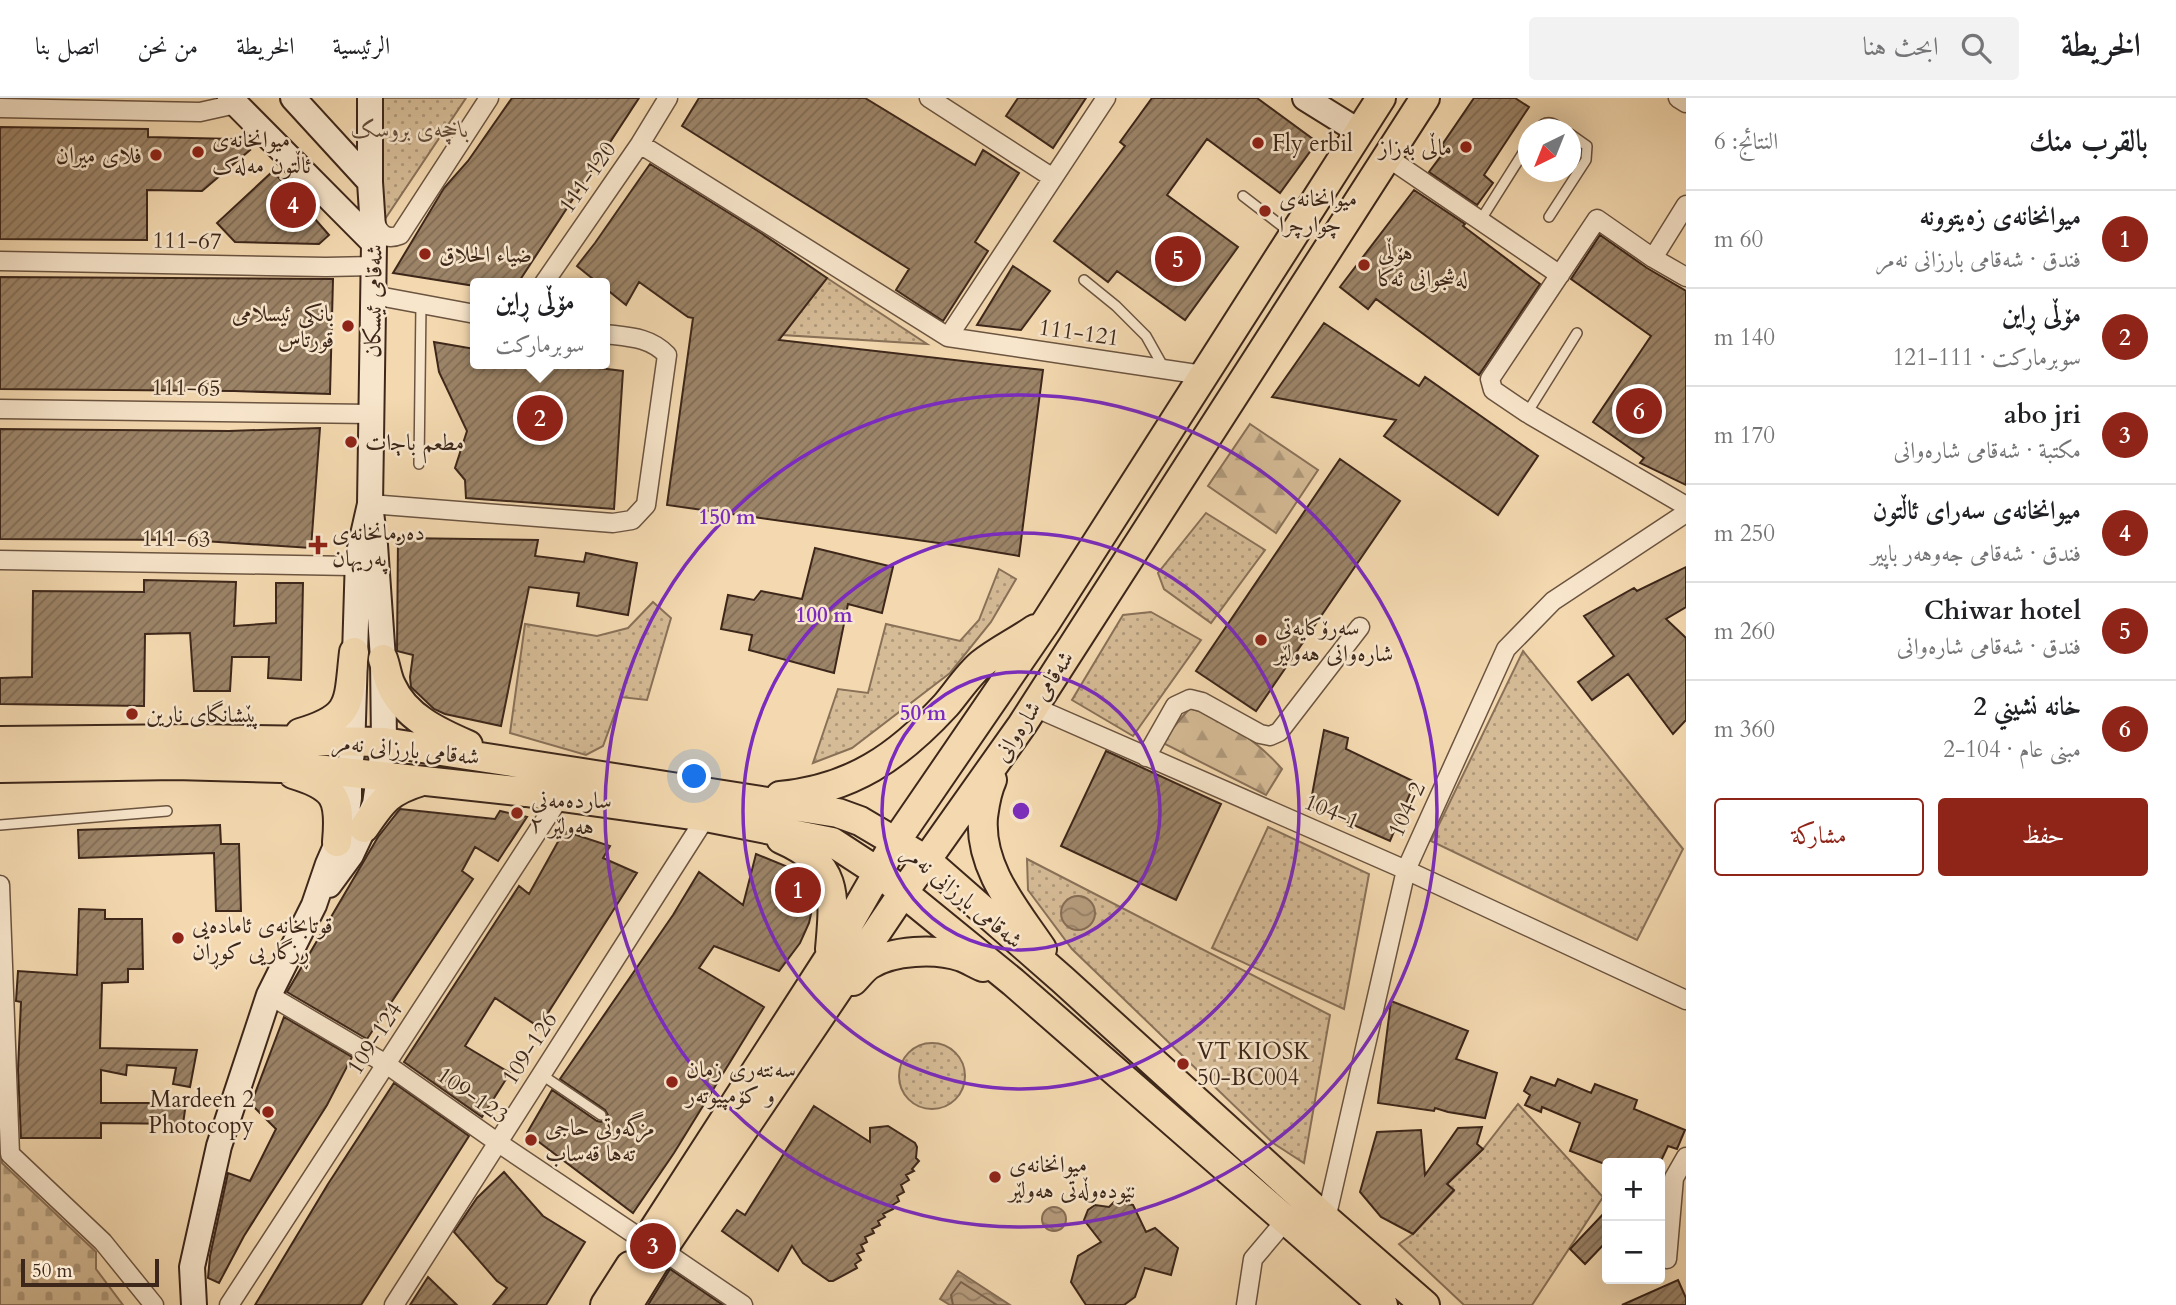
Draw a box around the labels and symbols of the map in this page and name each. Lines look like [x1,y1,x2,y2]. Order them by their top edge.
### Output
park label: باخچەی بروسک [351,114,470,145]
north arrow [1518,119,1581,182]
place label: میوانخانەی ئاڵتون مەلەک [212,124,311,181]
place label: Fly erbil [1272,128,1353,159]
place label: ماڵی بەزاز [1377,132,1452,163]
street label: 111-120 [551,135,623,219]
marker: Fly erbil [1250,135,1266,151]
marker: ماڵی بەزاز [1458,139,1474,155]
place label: فلای میران [56,140,142,171]
marker: میوانخانەی ئاڵتون مەلەک [190,144,206,160]
marker: فلای میران [148,147,164,163]
pin: 4 [270,179,316,231]
place label: میوانخانەی چوارچرا [1279,183,1357,240]
marker: میوانخانەی چوارچرا [1257,203,1273,219]
street label: 111-67 [152,224,222,257]
pin: 5 [1155,233,1201,285]
place label: هۆڵی لەشجوانی ئەکا [1378,237,1468,294]
place label: ضياء الحلاق [439,239,532,270]
street label: شەقامی ئیسکان [357,244,390,358]
marker: ضياء الحلاق [417,246,433,262]
marker: هۆڵی لەشجوانی ئەکا [1356,257,1372,273]
place label: بانکی ئیسلامی قورتاس [232,298,334,355]
street label: 111-121 [1037,312,1121,353]
marker: بانکی ئیسلامی قورتاس [340,318,356,334]
street label: 111-65 [151,371,221,404]
pin: 6 [1616,385,1662,437]
pin: 2 [517,392,563,444]
place label: مطعم باﭴات [365,427,464,464]
marker: مطعم باﭴات [343,434,359,450]
text: 150 m [698,503,756,532]
place label: دەرمانخانەی پەریهان [332,517,425,575]
street label: 111-63 [141,522,211,555]
marker: دەرمانخانەی پەریهان [310,537,326,553]
text: 100 m [795,601,853,630]
place label: سەرۆکایەتی شارەوانی هەولێر [1273,612,1393,669]
marker: سەرۆکایەتی شارەوانی هەولێر [1253,632,1269,648]
street label: شەقامی شارەوانی [986,645,1081,768]
place label: پێشانگای نارین [146,699,259,730]
text: 50 m [900,699,947,728]
marker: پێشانگای نارین [124,706,140,722]
street label: شەقامی بارزانی نەمر [331,726,481,773]
your location [677,759,711,793]
street label: 104-2 [1380,777,1433,842]
place label: ساردەمەنی هەولێر ٢ [531,785,612,842]
street label: 104-1 [1299,786,1364,837]
centre of rings [1009,799,1033,823]
marker: ساردەمەنی هەولێر ٢ [509,805,525,821]
street label: شەقامی بارزانی نەمر [896,837,1029,956]
pin: 1 [775,864,821,916]
place label: قوتابخانەی ئامادەیی ڕزگاریی کوڕان [192,910,333,970]
marker: قوتابخانەی ئامادەیی ڕزگاریی کوڕان [170,930,186,946]
street label: 109-124 [339,996,410,1081]
street label: 109-126 [494,1006,564,1091]
place label: VT KIOSK 50-BC004 [1197,1036,1311,1093]
place label: سەنتەری زمان و کۆمپیوتەر [684,1054,796,1111]
marker: VT KIOSK 50-BC004 [1175,1056,1191,1072]
street label: 109-123 [431,1059,515,1131]
marker: سەنتەری زمان و کۆمپیوتەر [664,1074,680,1090]
place label: Mardeen 2 Photocopy [148,1084,254,1141]
marker: Mardeen 2 Photocopy [260,1104,276,1120]
place label: مزگەوتی حاجی تەها قەساب [545,1111,655,1169]
marker: مزگەوتی حاجی تەها قەساب [523,1132,539,1148]
place label: میوانخانەی نێودەوڵەتی هەولێر [1007,1149,1136,1206]
marker: میوانخانەی نێودەوڵەتی هەولێر [987,1169,1003,1185]
pin: 3 [630,1220,676,1272]
scale bar [21,1256,159,1288]

